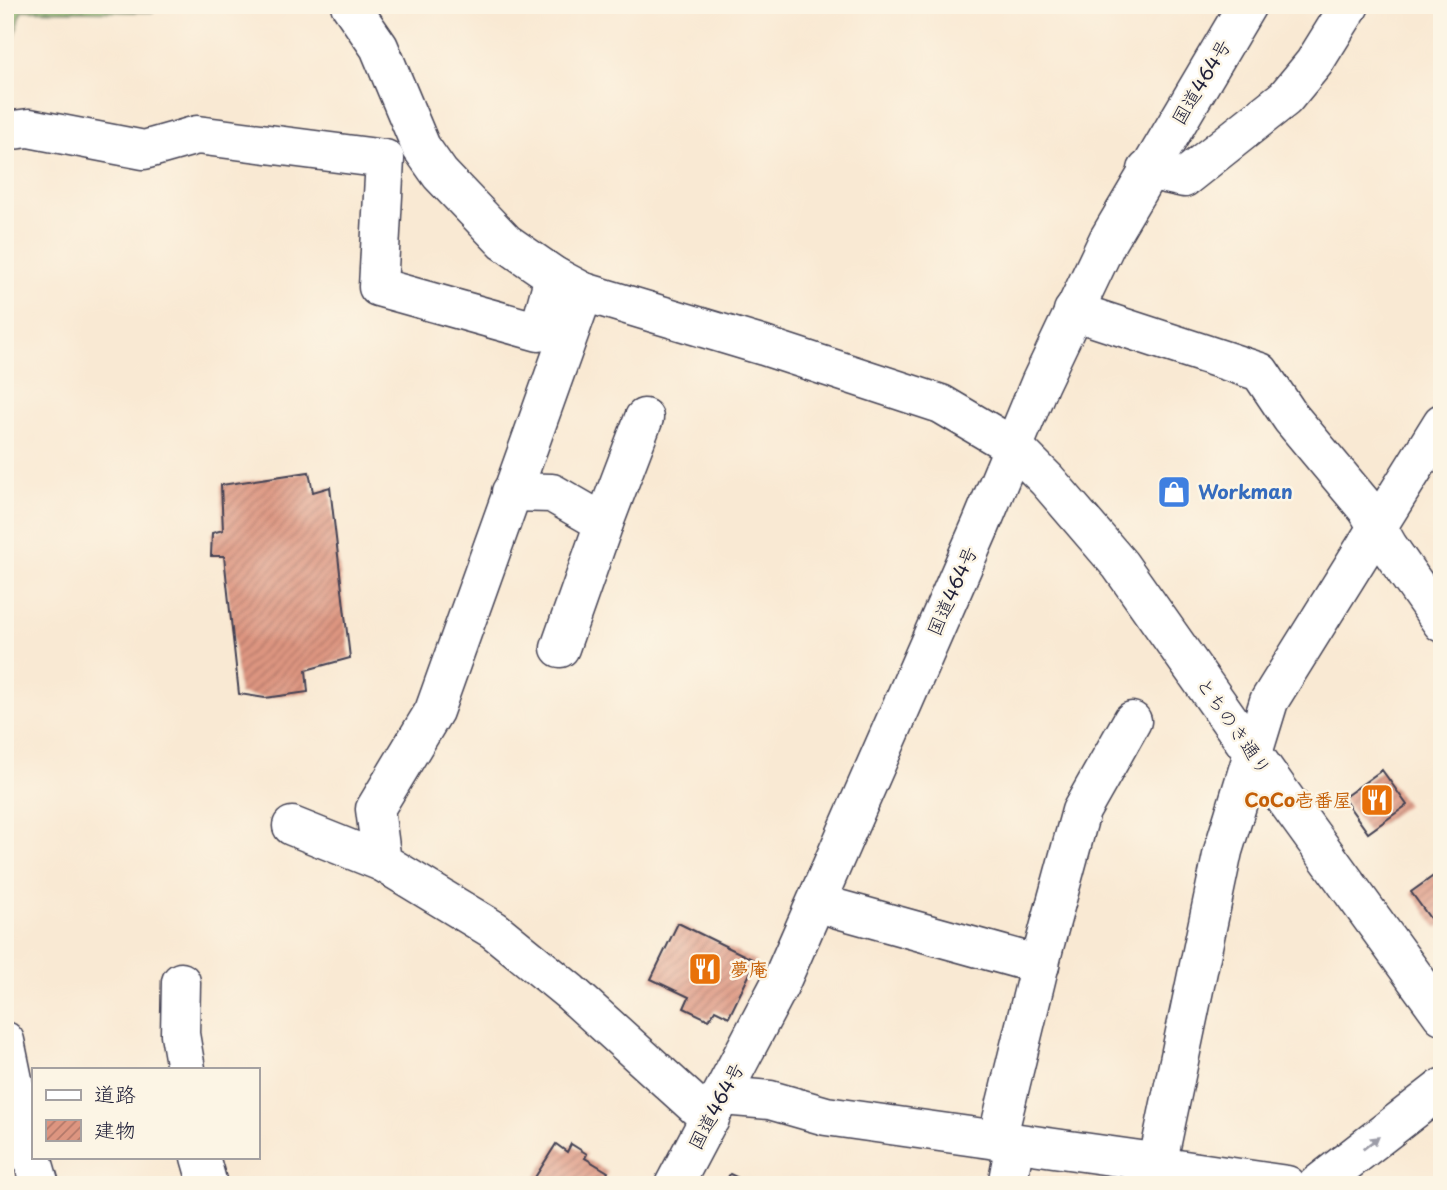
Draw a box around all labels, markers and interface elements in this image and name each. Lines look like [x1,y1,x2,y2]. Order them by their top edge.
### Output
street label: 国道464号 [1164,33,1237,130]
shop icon: Workman [1155,473,1193,511]
place label: Workman [1198,477,1293,505]
street label: 国道464号 [919,541,983,640]
street label: とちのき通り [1191,671,1279,780]
restaurant icon: CoCo壱番屋 [1358,781,1396,819]
place label: CoCo壱番屋 [1244,785,1352,813]
restaurant icon: 夢庵 [686,950,724,988]
place label: 夢庵 [730,954,768,982]
street label: 国道464号 [680,1057,750,1154]
legend [32,1068,259,1158]
text: 道路 [94,1077,136,1109]
text: 建物 [94,1113,136,1145]
one-way arrow [1362,1137,1380,1151]

